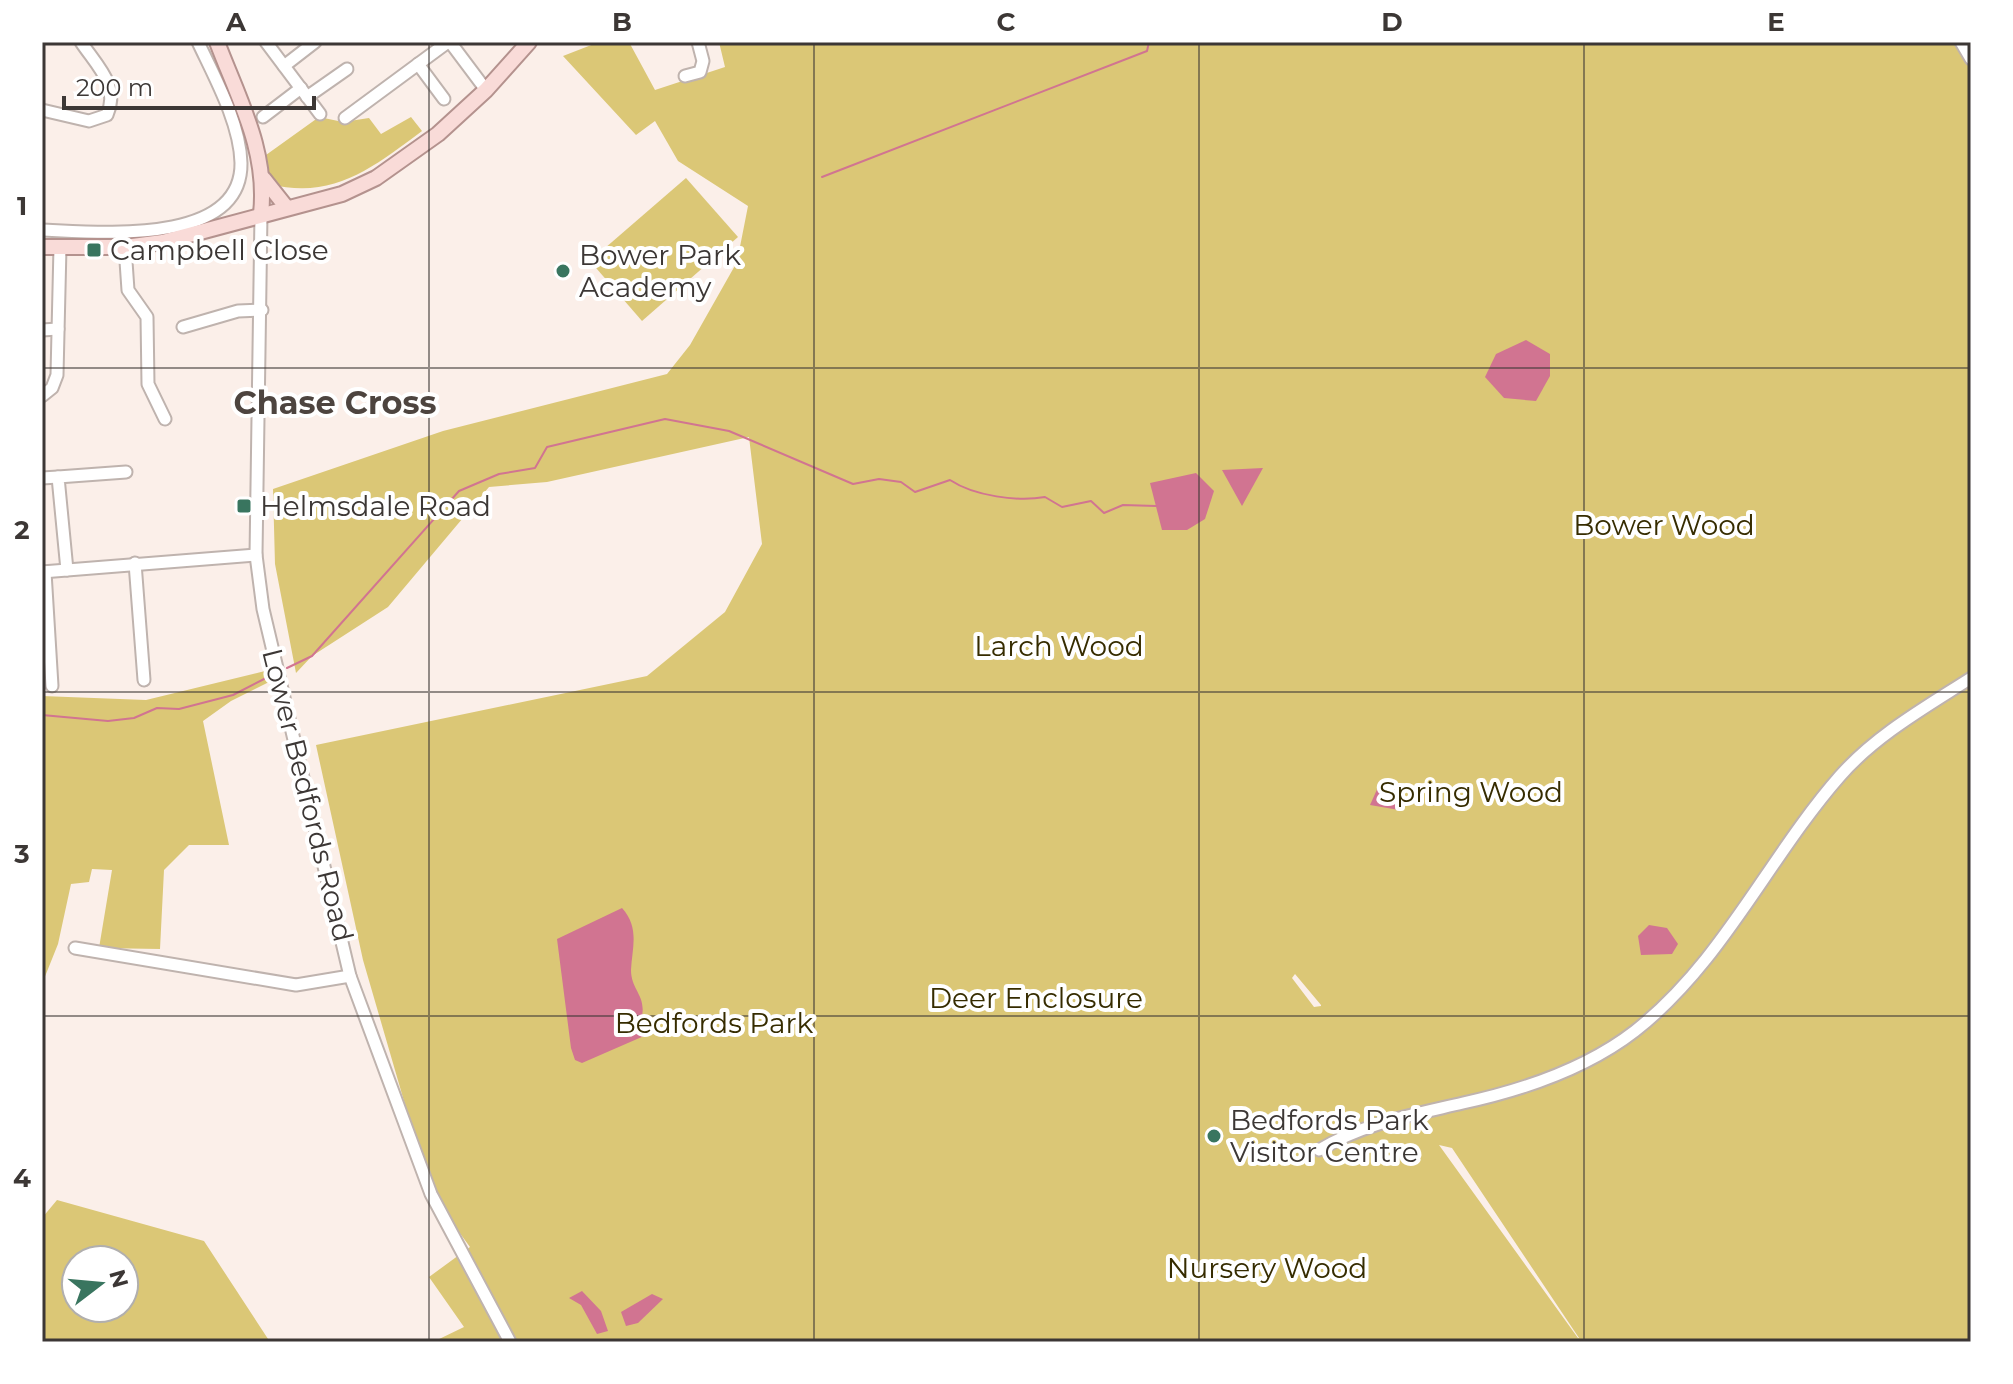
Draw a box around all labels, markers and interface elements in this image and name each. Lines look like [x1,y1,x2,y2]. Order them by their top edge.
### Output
text: A [225,6,247,38]
text: B [612,6,632,38]
text: C [997,6,1016,38]
text: D [1381,6,1403,38]
text: E [1767,6,1785,38]
scale bar [64,60,314,110]
text: 200 m [76,73,153,102]
text: 1 [17,190,27,222]
place label: Campbell Close [110,233,329,267]
place label: Bower Park Academy [579,238,741,304]
marker: Campbell Close [85,241,103,259]
marker: Bower Park Academy [554,262,572,280]
district label: Chase Cross [234,383,436,422]
place label: Helmsdale Road [260,489,491,523]
marker: Helmsdale Road [235,497,253,515]
park label: Bower Wood [1573,508,1755,542]
text: 2 [14,514,30,546]
park label: Larch Wood [974,629,1144,663]
street label: Lower Bedfords Road [255,645,361,945]
park label: Spring Wood [1379,775,1563,809]
text: 3 [13,838,30,870]
park label: Deer Enclosure [929,981,1143,1015]
park label: Bedfords Park [615,1006,814,1040]
place label: Bedfords Park Visitor Centre [1230,1103,1429,1169]
marker: Bedfords Park Visitor Centre [1205,1127,1223,1145]
text: 4 [13,1162,31,1194]
north arrow [60,1244,140,1324]
park label: Nursery Wood [1167,1251,1367,1285]
text: N [103,1266,134,1291]

